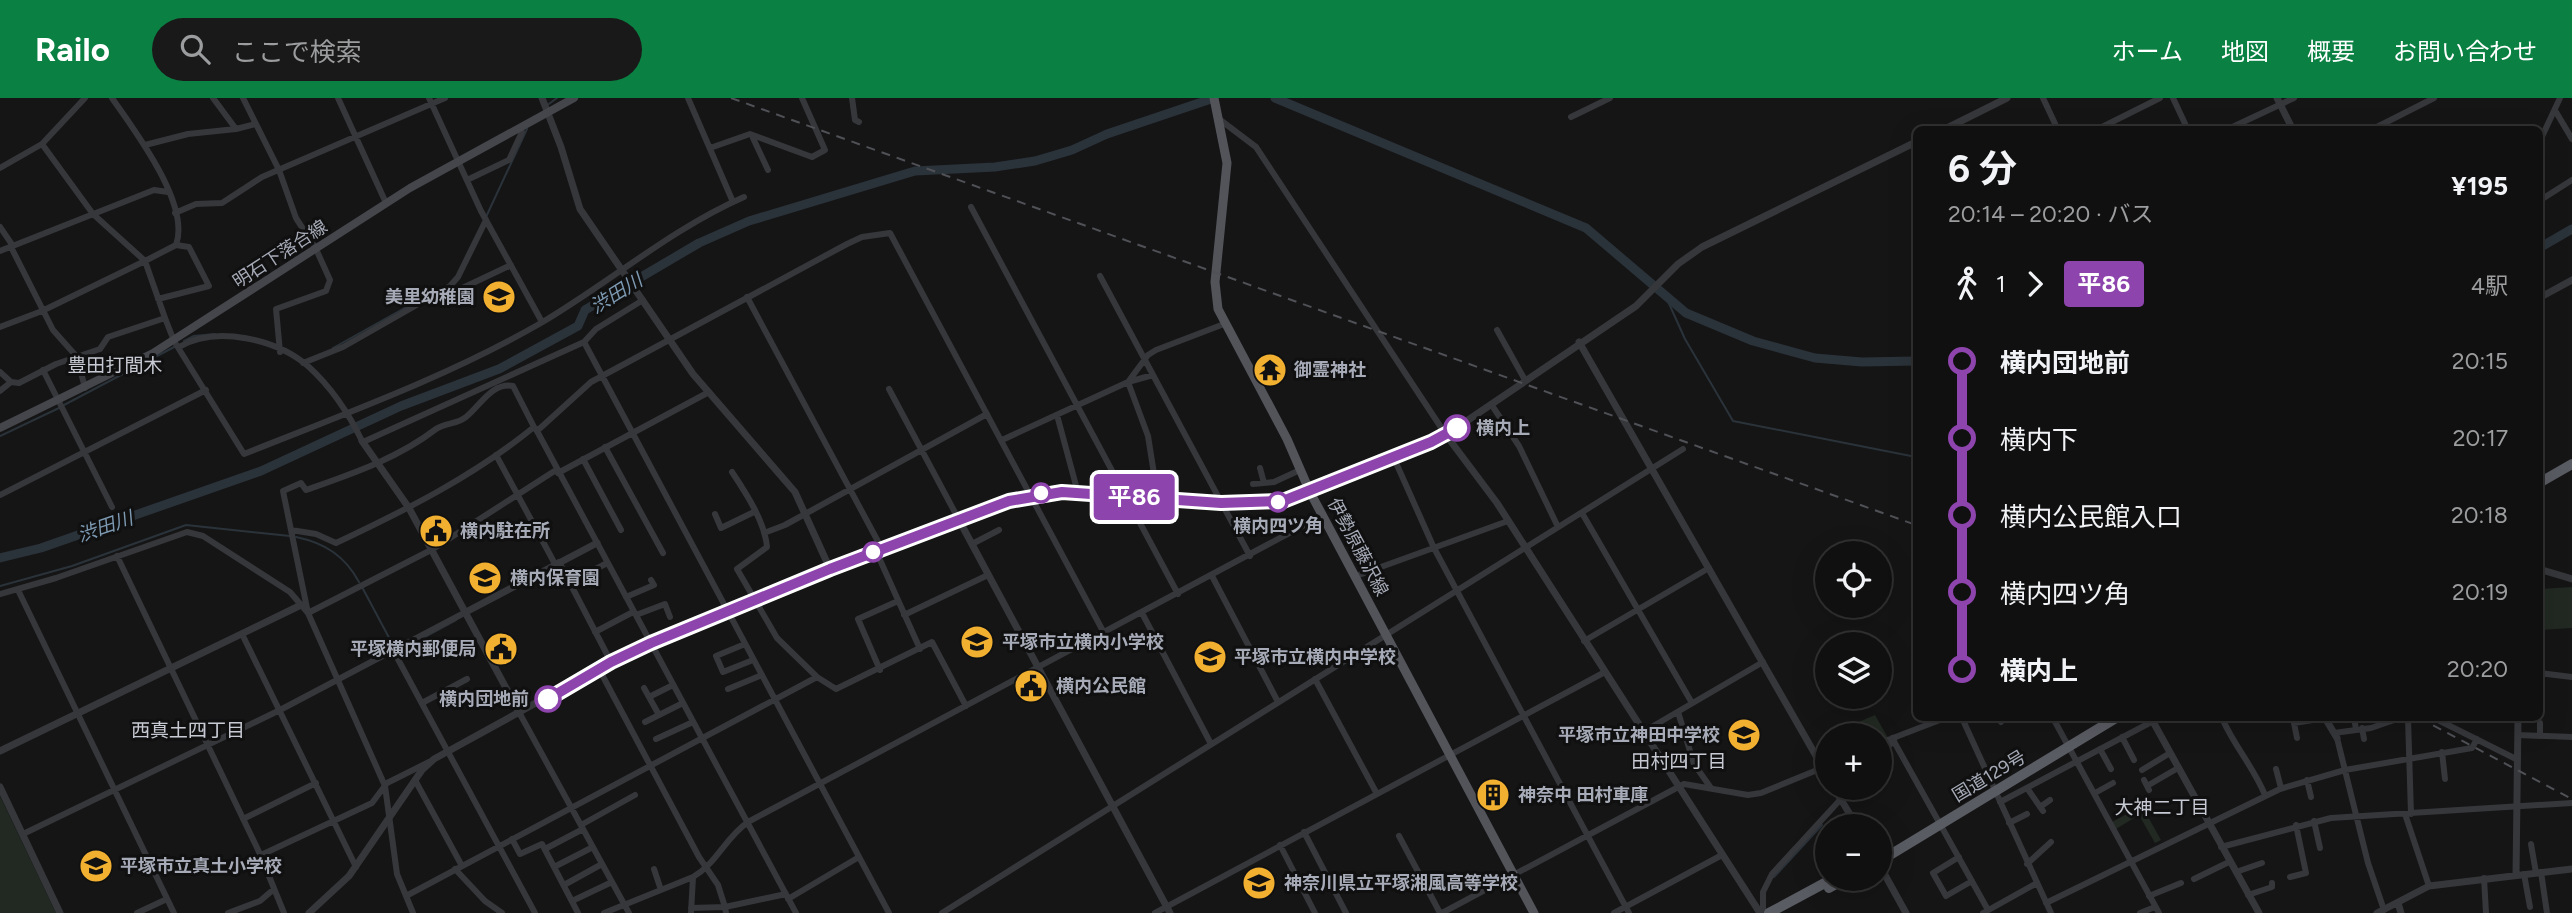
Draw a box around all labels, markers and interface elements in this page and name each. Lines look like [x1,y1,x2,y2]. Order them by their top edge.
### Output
search box [152,18,642,81]
text: Railo [35,30,110,69]
icon: search [176,30,214,68]
text: ここで検索 [232,36,362,68]
text: ホーム [2112,37,2183,66]
text: 地図 [2221,37,2269,66]
text: 概要 [2307,37,2355,66]
text: お問い合わせ [2393,37,2537,66]
text: 6 分 [1948,146,2017,192]
text: ¥195 [2451,170,2508,202]
text: 20:14 – 20:20 · バス [1948,200,2153,228]
street label: 明石下落合線 [229,215,331,293]
icon: walk [1948,265,1986,303]
icon: forward [2016,265,2054,303]
water label: 渋田川 [586,268,648,318]
text: 平86 [2078,269,2130,298]
text: 1 [1996,270,2006,298]
text: 4駅 [2471,272,2508,300]
school or university icon: 美里幼稚園 [480,278,518,316]
place label: 美里幼稚園 [385,286,475,308]
text: 横内団地前 [2000,347,2130,379]
text: 20:15 [2452,347,2508,375]
temple icon: 御霊神社 [1251,351,1289,389]
district label: 豊田打間木 [67,354,163,377]
place label: 御霊神社 [1293,359,1366,381]
marker: 横内上 [1444,415,1470,441]
place label: 横内上 [1476,417,1530,439]
text: 横内下 [2000,424,2078,456]
text: 20:17 [2453,424,2508,452]
line badge: 平86 [1094,474,1174,520]
text: 平86 [1108,482,1160,511]
unlabelled marker [1031,483,1051,503]
marker: 横内四ツ角 [1268,492,1288,512]
street label: 伊勢原藤沢線 [1323,494,1393,600]
text: 横内公民館入口 [2000,501,2182,533]
text: 20:18 [2451,501,2508,529]
water label: 渋田川 [74,506,138,547]
public building icon: 横内駐在所 [417,512,455,550]
place label: 横内四ツ角 [1233,515,1323,537]
place label: 横内駐在所 [460,520,550,542]
map controls [1815,541,1892,891]
button: locate [1815,541,1892,618]
unlabelled marker [863,542,883,562]
school or university icon: 横内保育園 [466,559,504,597]
place label: 横内保育園 [510,567,600,589]
text: 横内四ツ角 [2000,578,2130,610]
text: 20:19 [2452,578,2508,606]
school or university icon: 平塚市立横内小学校 [958,623,996,661]
public building icon: 平塚横内郵便局 [482,630,520,668]
place label: 平塚市立横内小学校 [1002,631,1164,653]
button: layers [1815,632,1892,709]
place label: 平塚横内郵便局 [350,638,476,660]
school or university icon: 平塚市立横内中学校 [1191,638,1229,676]
place label: 平塚市立横内中学校 [1234,646,1396,668]
text: 横内上 [2000,655,2078,687]
text: 20:20 [2447,655,2508,683]
public building icon: 横内公民館 [1012,667,1050,705]
place label: 横内公民館 [1056,675,1146,697]
marker: 横内団地前 [535,686,561,712]
place label: 横内団地前 [439,688,529,710]
school or university icon: 平塚市立神田中学校 [1725,716,1763,754]
district label: 西真土四丁目 [131,719,245,742]
button: + [1815,723,1892,800]
place label: 平塚市立神田中学校 [1558,724,1720,746]
street label: 国道129号 [1948,746,2030,806]
district label: 田村四丁目 [1631,750,1727,773]
building icon: 神奈中 田村車庫 [1474,776,1512,814]
place label: 神奈中 田村車庫 [1518,784,1648,806]
district label: 大神二丁目 [2114,796,2210,819]
button: − [1815,814,1892,891]
school or university icon: 平塚市立真土小学校 [77,847,115,885]
place label: 平塚市立真土小学校 [120,855,282,877]
school or university icon: 神奈川県立平塚湘風高等学校 [1240,864,1278,902]
place label: 神奈川県立平塚湘風高等学校 [1284,872,1518,894]

